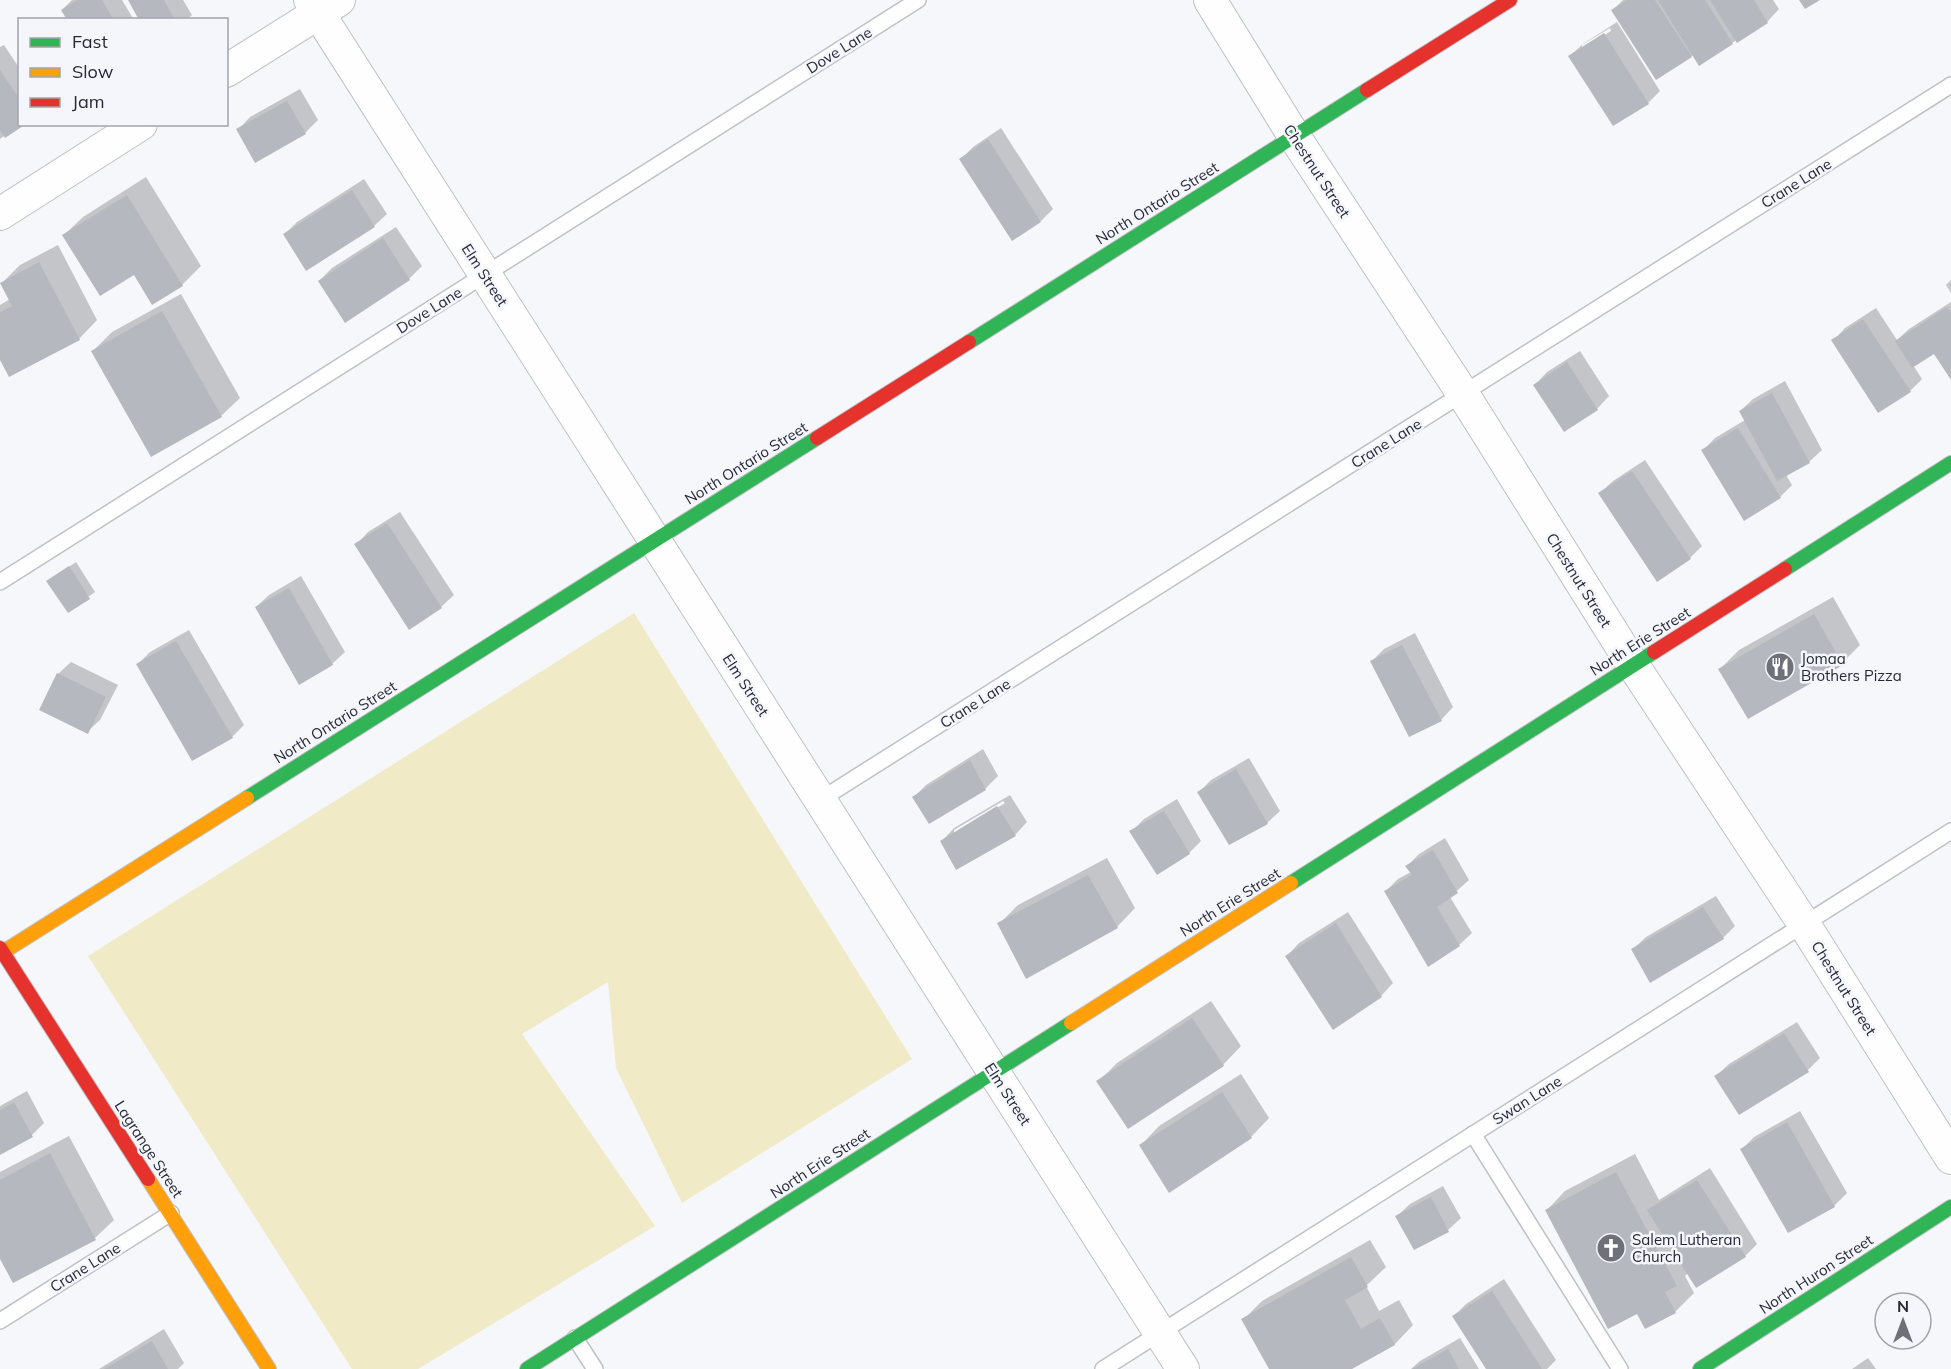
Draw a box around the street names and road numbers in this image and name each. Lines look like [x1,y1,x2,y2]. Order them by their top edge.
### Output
street label: Dove Lane [803,22,875,78]
street label: Chestnut Street [1280,121,1354,221]
street label: Crane Lane [1757,154,1835,212]
street label: North Ontario Street [1092,158,1222,248]
street label: Elm Street [458,240,512,310]
street label: Dove Lane [393,282,465,338]
street label: Crane Lane [1347,414,1425,472]
street label: North Ontario Street [681,418,811,508]
street label: Chestnut Street [1542,529,1616,631]
street label: North Erie Street [1586,602,1694,680]
street label: Elm Street [719,650,773,720]
street label: Crane Lane [936,674,1014,732]
street label: North Ontario Street [270,677,400,767]
street label: North Erie Street [1176,863,1284,941]
street label: Chestnut Street [1807,937,1881,1039]
street label: Elm Street [981,1059,1035,1129]
street label: Swan Lane [1489,1071,1565,1129]
street label: Lagrange Street [111,1097,187,1201]
street label: North Erie Street [767,1124,873,1202]
street label: North Huron Street [1756,1230,1876,1318]
street label: Crane Lane [46,1238,124,1296]

